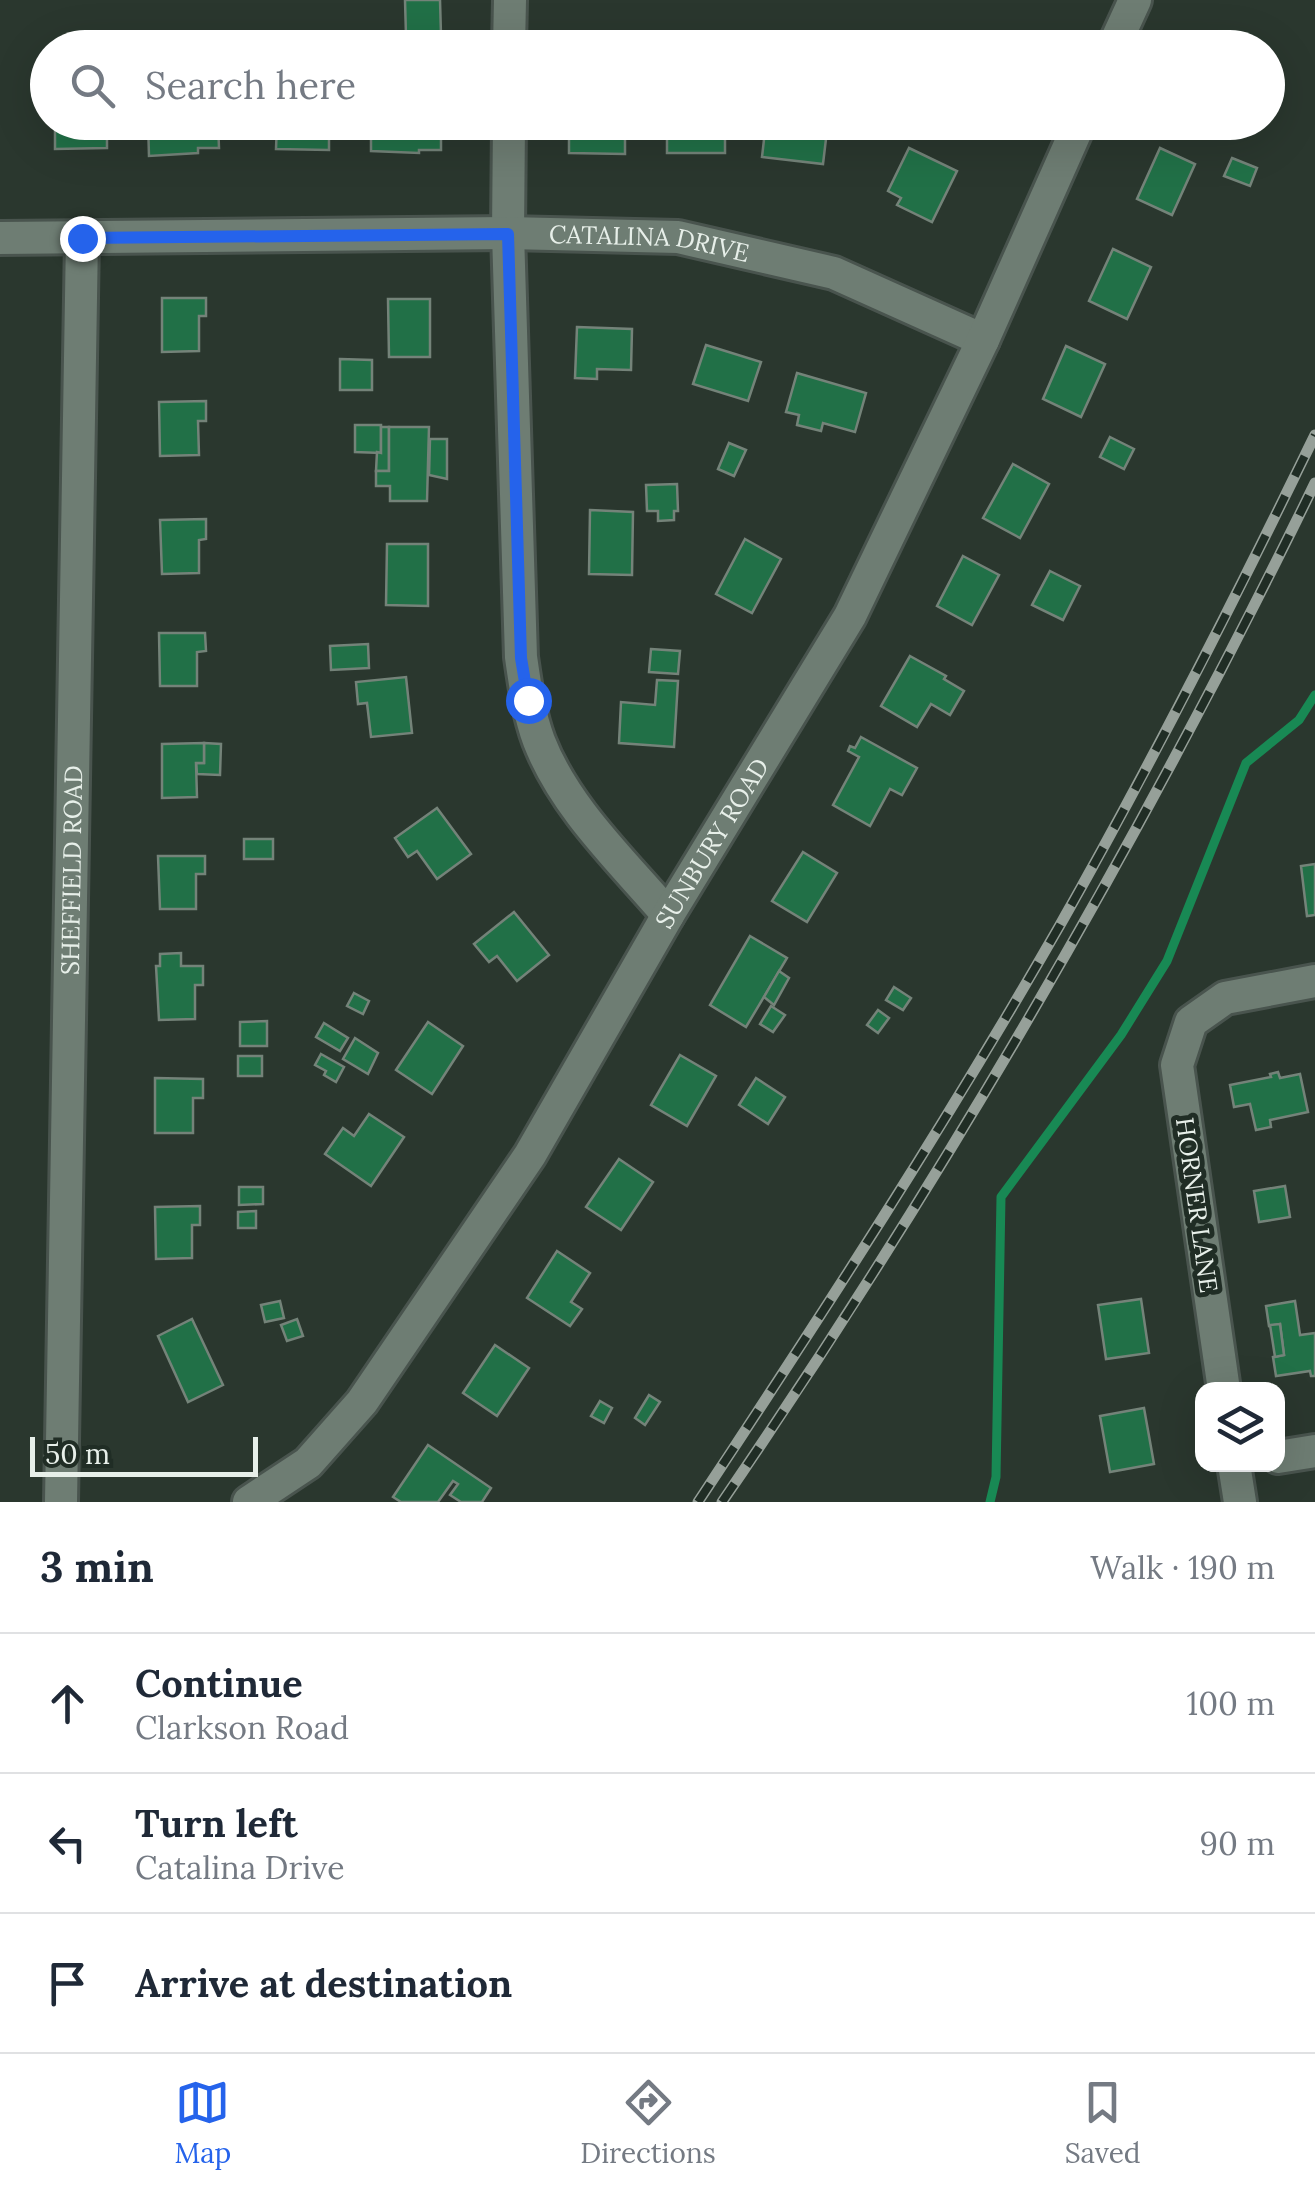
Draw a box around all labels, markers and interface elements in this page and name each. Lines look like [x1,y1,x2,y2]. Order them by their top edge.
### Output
search box [30,30,1285,140]
icon: search [65,58,120,113]
text: Search here [145,61,356,109]
route end [60,216,106,262]
street label: CATALINA DRIVE [549,218,753,269]
route start [506,678,552,724]
street label: SUNBURY ROAD [648,752,776,934]
street label: SHEFFIELD ROAD [54,765,89,975]
street label: HORNER LANE [1169,1115,1225,1295]
map controls [1195,1382,1285,1472]
button: layers [1195,1382,1285,1472]
scale bar [30,1432,258,1476]
text: 50 m [45,1436,110,1472]
text: 3 min [40,1540,154,1594]
text: Walk · 190 m [1090,1547,1275,1588]
text: Continue [135,1659,303,1707]
icon: ahead [40,1676,95,1731]
text: 100 m [1187,1683,1275,1724]
text: Clarkson Road [135,1707,349,1748]
text: Turn left [135,1799,298,1847]
icon: left [40,1816,95,1871]
text: 90 m [1200,1823,1275,1864]
text: Catalina Drive [135,1847,345,1888]
icon: arrive [40,1956,95,2011]
text: Arrive at destination [135,1959,512,2007]
tab: Map [174,2075,231,2171]
tab: Directions [580,2075,716,2171]
tab: Saved [1065,2075,1141,2171]

